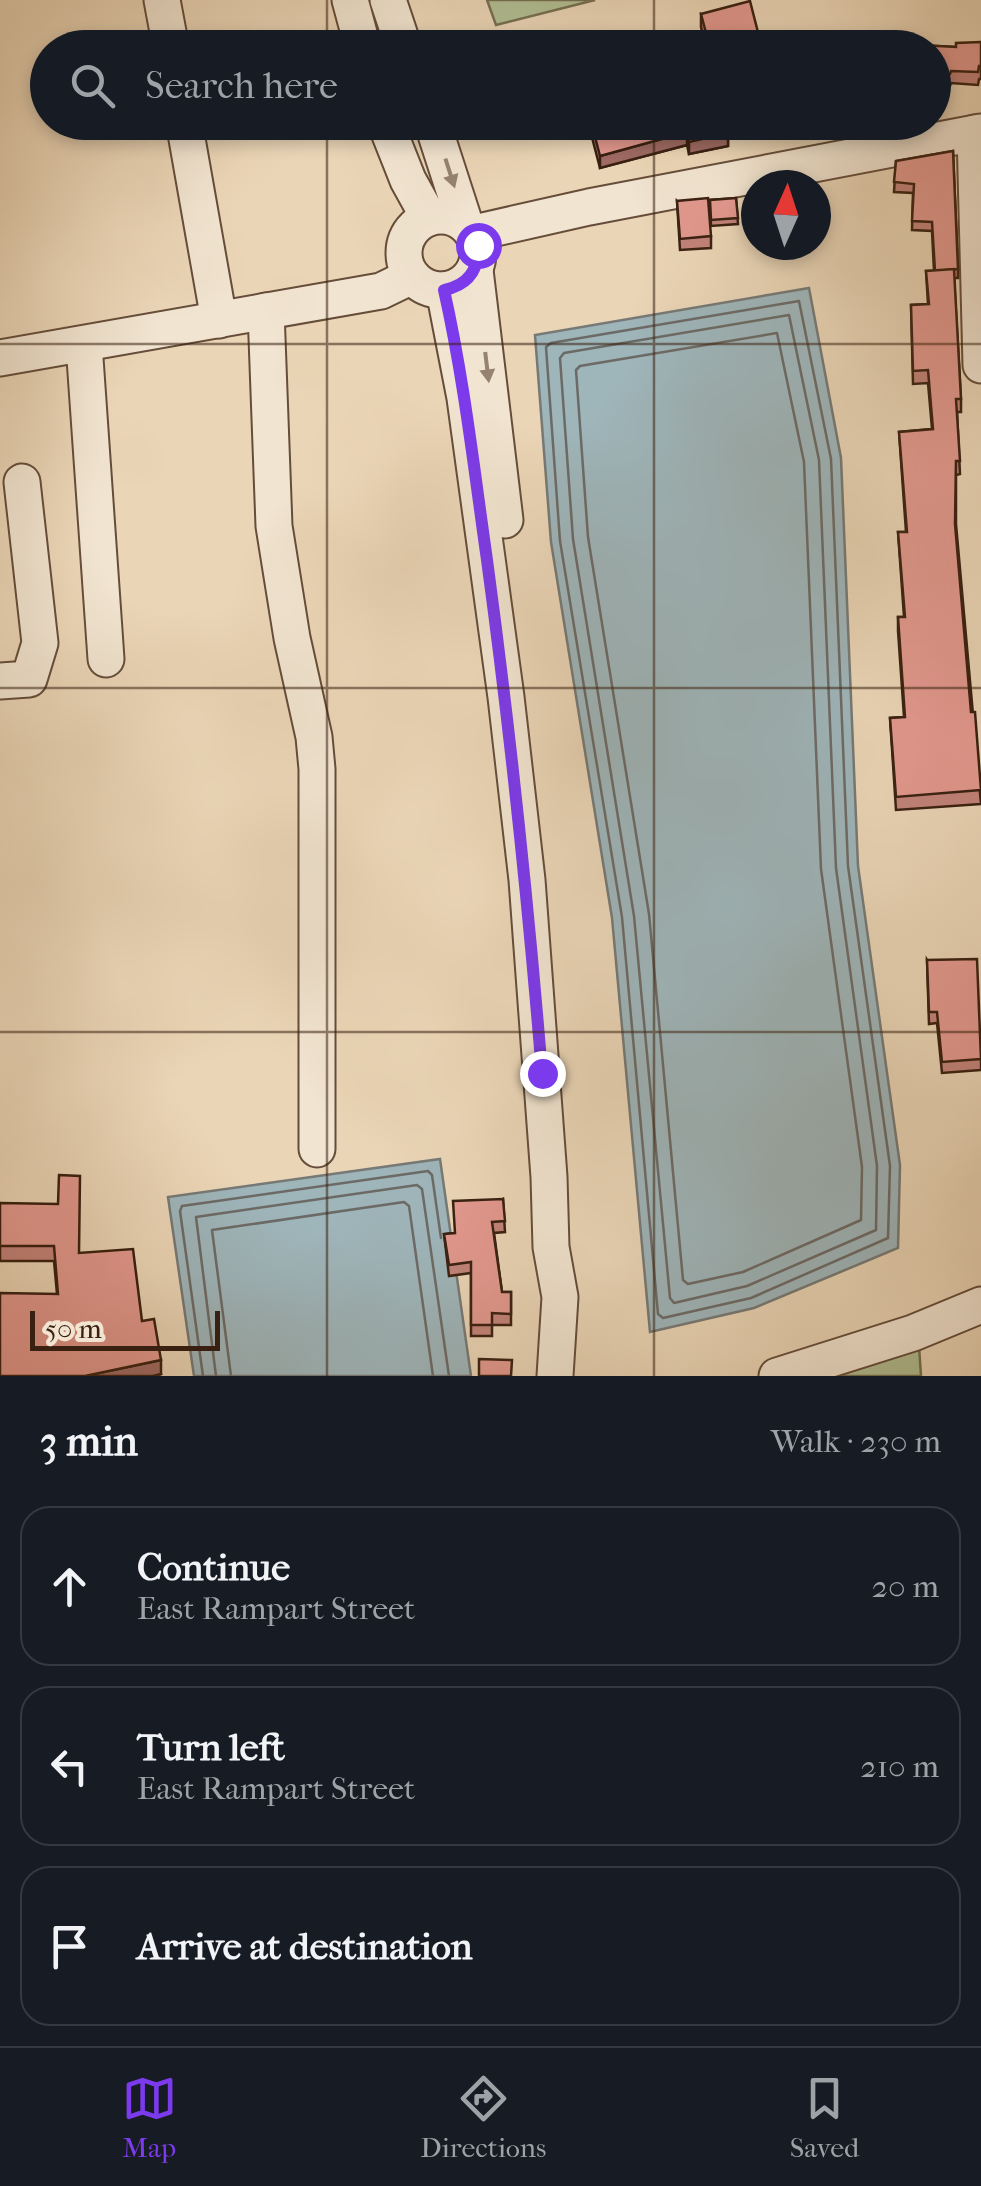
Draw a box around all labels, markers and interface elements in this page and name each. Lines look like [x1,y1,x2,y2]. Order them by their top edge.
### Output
search box [30,30,951,140]
icon: search [65,58,120,113]
text: Search here [145,63,338,108]
one-way arrow [443,158,458,188]
north arrow [741,170,831,260]
route start [456,223,502,269]
one-way arrow [479,351,495,383]
route end [520,1051,566,1097]
scale bar [30,1306,220,1350]
text: 50 m [45,1312,102,1345]
text: 3 min [40,1417,138,1466]
text: Walk · 230 m [771,1423,941,1460]
text: Continue [137,1545,290,1590]
icon: ahead [42,1559,97,1614]
text: 20 m [871,1568,939,1605]
text: East Rampart Street [137,1590,415,1627]
text: Turn left [137,1725,285,1770]
icon: left [42,1739,97,1794]
text: 210 m [860,1748,939,1785]
text: East Rampart Street [137,1770,415,1807]
icon: arrive [42,1919,97,1974]
text: Arrive at destination [137,1924,473,1969]
tab: Map [122,2071,177,2164]
tab: Directions [420,2071,546,2164]
tab: Saved [790,2071,859,2164]

